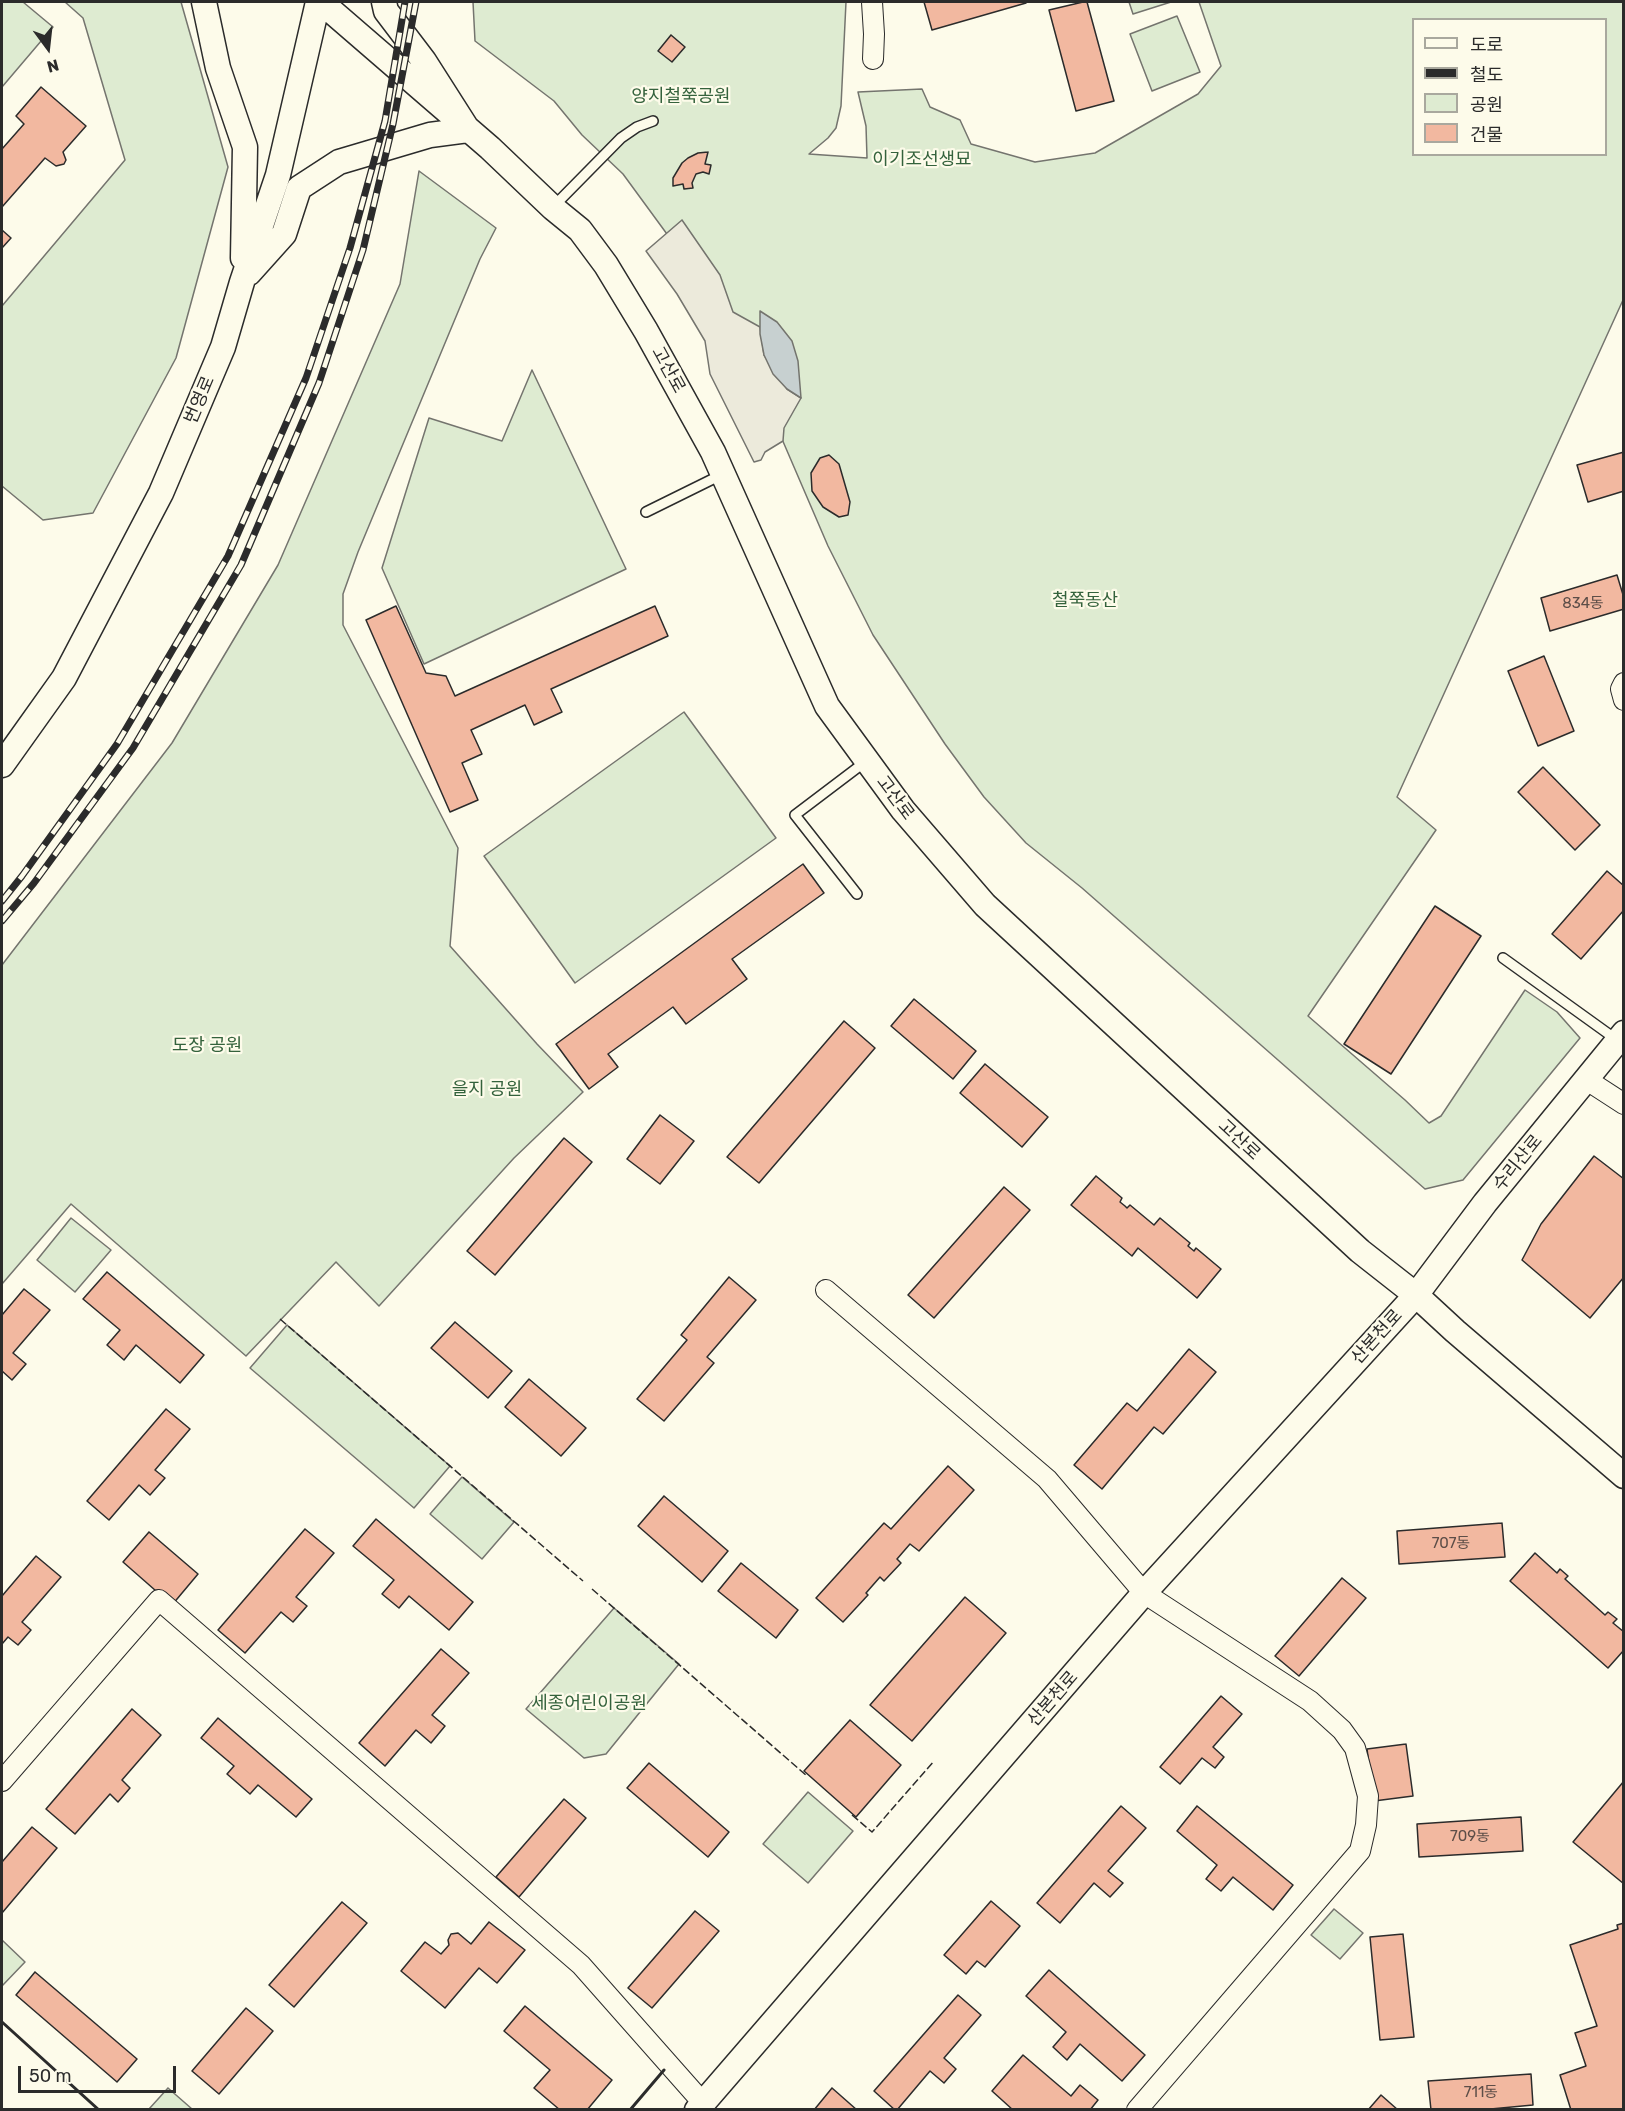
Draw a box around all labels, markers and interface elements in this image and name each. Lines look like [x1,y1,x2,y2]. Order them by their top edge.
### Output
north arrow [18,18,78,78]
legend [1412,18,1607,156]
text: 도로 [1470,34,1503,56]
text: N [45,55,61,77]
text: 철도 [1470,64,1503,86]
park label: 양지철쭉공원 [631,86,731,108]
text: 공원 [1470,94,1503,116]
text: 건물 [1470,124,1503,146]
park label: 이기조선생묘 [872,149,972,171]
street label: 고산로 [647,343,689,397]
street label: 번영로 [180,373,220,427]
park label: 철쭉동산 [1052,590,1118,612]
house number: 834동 [1562,595,1604,613]
street label: 고산로 [871,772,919,824]
park label: 도장 공원 [172,1035,242,1057]
park label: 을지 공원 [452,1079,522,1101]
street label: 고산로 [1213,1115,1265,1165]
street label: 수리산로 [1489,1130,1547,1196]
street label: 산본천로 [1347,1305,1407,1369]
house number: 707동 [1432,1535,1470,1553]
street label: 산본천로 [1023,1667,1083,1731]
park label: 세종어린이공원 [531,1693,647,1715]
house number: 709동 [1450,1828,1490,1846]
scale bar [21,2054,178,2092]
text: 50 m [29,2065,72,2087]
house number: 711동 [1464,2084,1498,2102]

